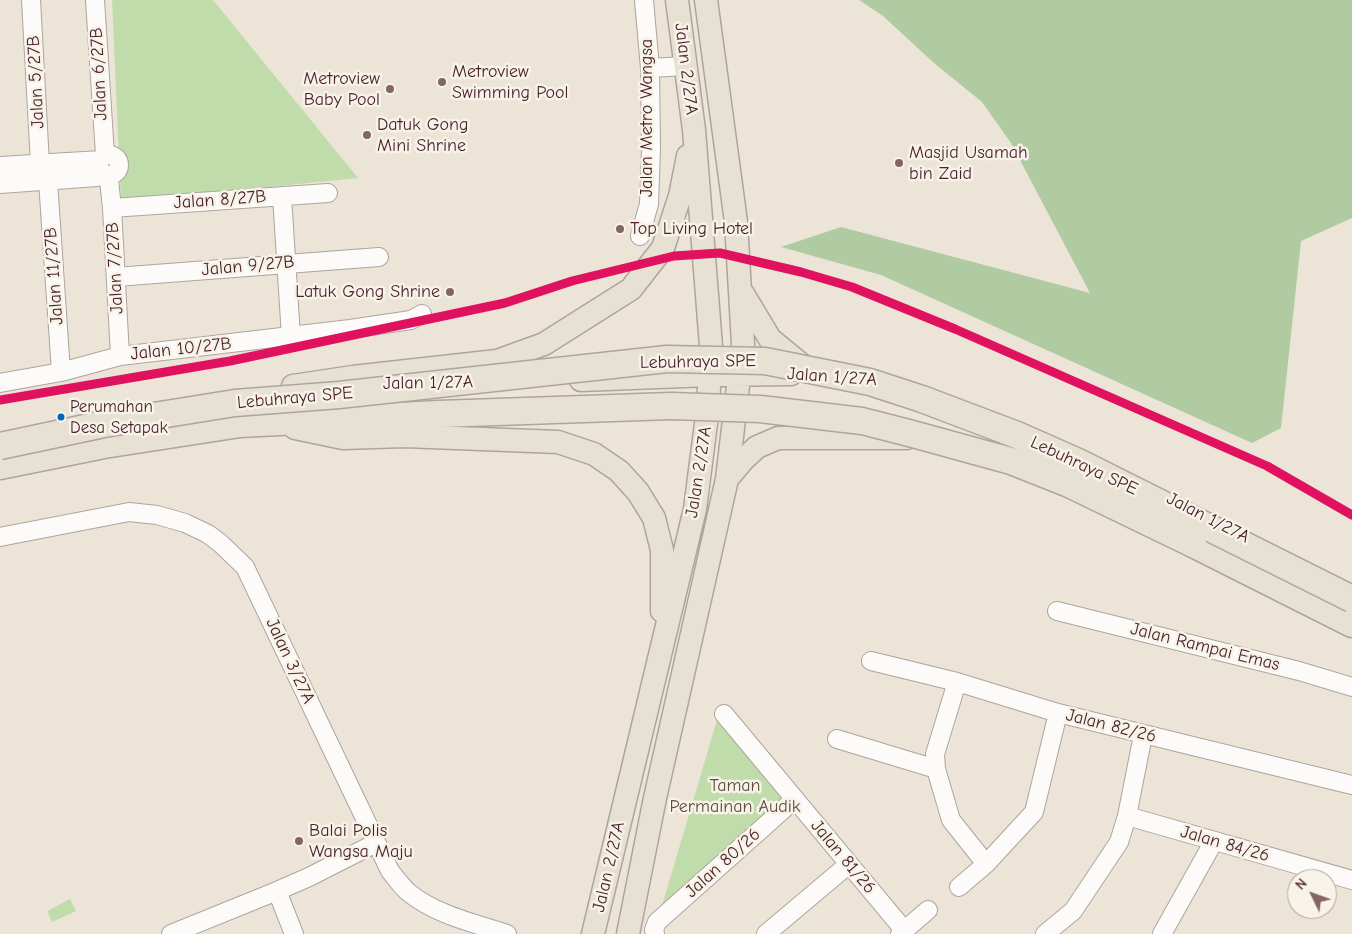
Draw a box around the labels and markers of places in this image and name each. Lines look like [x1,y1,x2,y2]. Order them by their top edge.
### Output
place label: Metroview Swimming Pool [452,61,568,104]
place label: Metroview Baby Pool [303,68,380,110]
marker: Metroview Swimming Pool [436,76,448,88]
marker: Metroview Baby Pool [384,83,396,95]
place label: Datuk Gong Mini Shrine [377,114,469,156]
marker: Datuk Gong Mini Shrine [361,129,373,141]
place label: Masjid Usamah bin Zaid [909,142,1028,184]
marker: Masjid Usamah bin Zaid [893,157,905,169]
place label: Top Living Hotel [630,218,753,240]
marker: Top Living Hotel [614,223,626,235]
place label: Latuk Gong Shrine [295,281,440,303]
marker: Latuk Gong Shrine [444,286,456,298]
place label: Perumahan Desa Setapak [70,397,168,437]
marker: Perumahan Desa Setapak [56,412,66,422]
place label: Balai Polis Wangsa Maju [309,820,413,862]
marker: Balai Polis Wangsa Maju [293,835,305,847]

